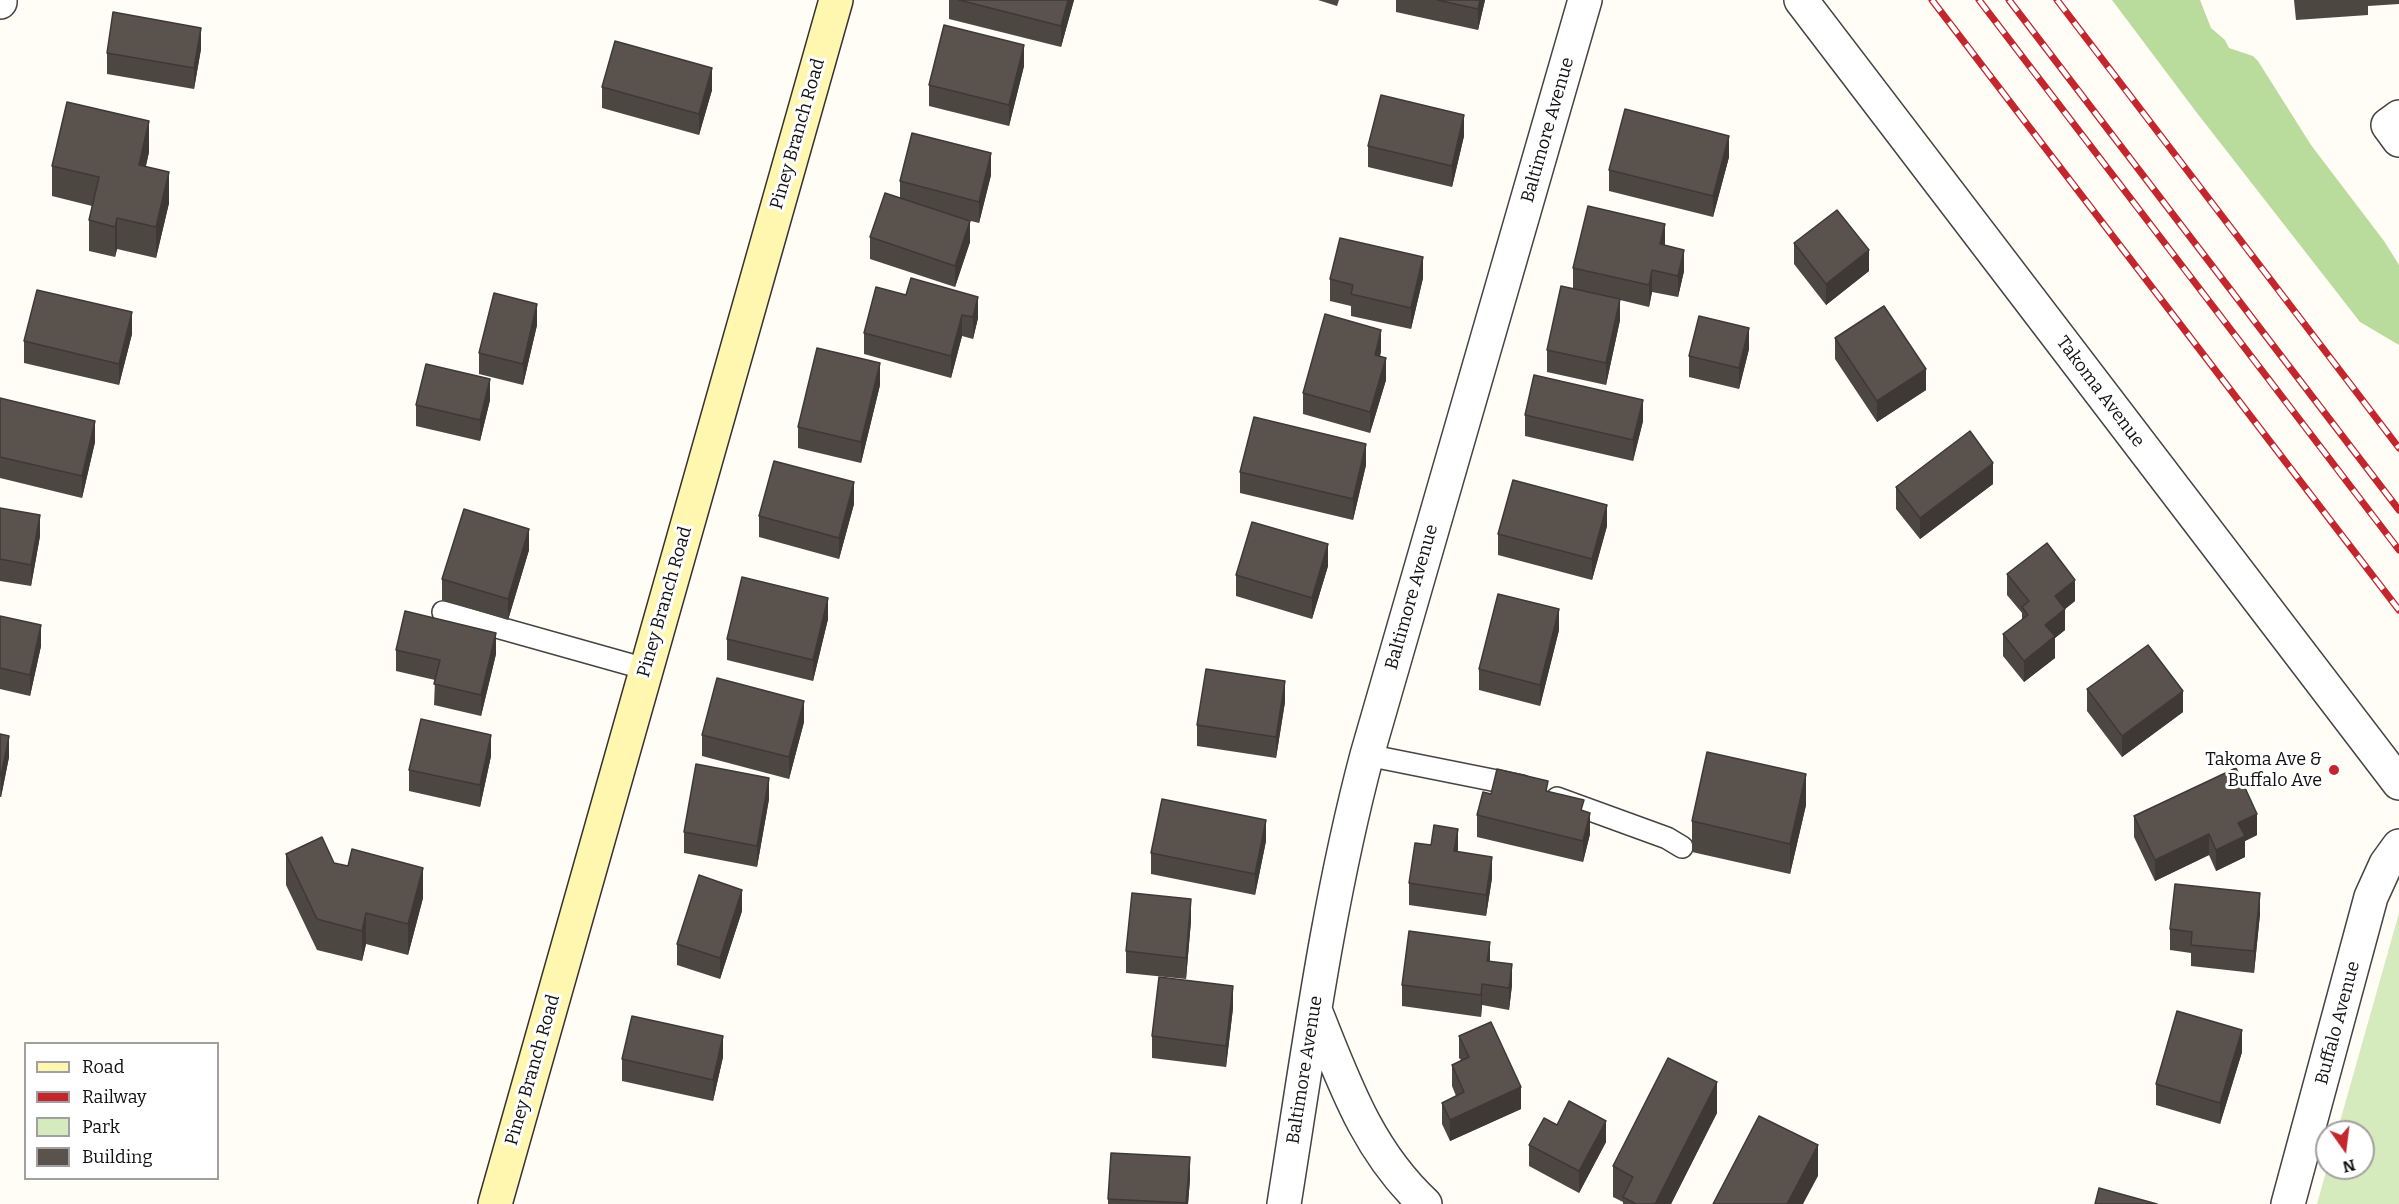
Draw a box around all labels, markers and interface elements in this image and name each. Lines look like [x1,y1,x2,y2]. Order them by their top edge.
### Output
street label: Baltimore Avenue [1517,55,1579,205]
street label: Piney Branch Road [766,56,830,212]
street label: Takoma Avenue [2051,332,2149,452]
street label: Baltimore Avenue [1381,522,1443,672]
street label: Piney Branch Road [633,524,697,680]
place label: Takoma Ave & Buffalo Ave [2205,749,2322,792]
marker: Takoma Ave & Buffalo Ave [2327,763,2341,777]
street label: Buffalo Avenue [2311,959,2365,1087]
street label: Piney Branch Road [501,992,565,1148]
street label: Baltimore Avenue [1283,994,1327,1146]
legend [24,1042,219,1180]
text: Road [82,1056,124,1078]
text: Railway [82,1086,146,1108]
text: Park [82,1116,120,1138]
north arrow [2315,1120,2375,1180]
text: Building [82,1146,153,1168]
text: N [2341,1155,2357,1177]

